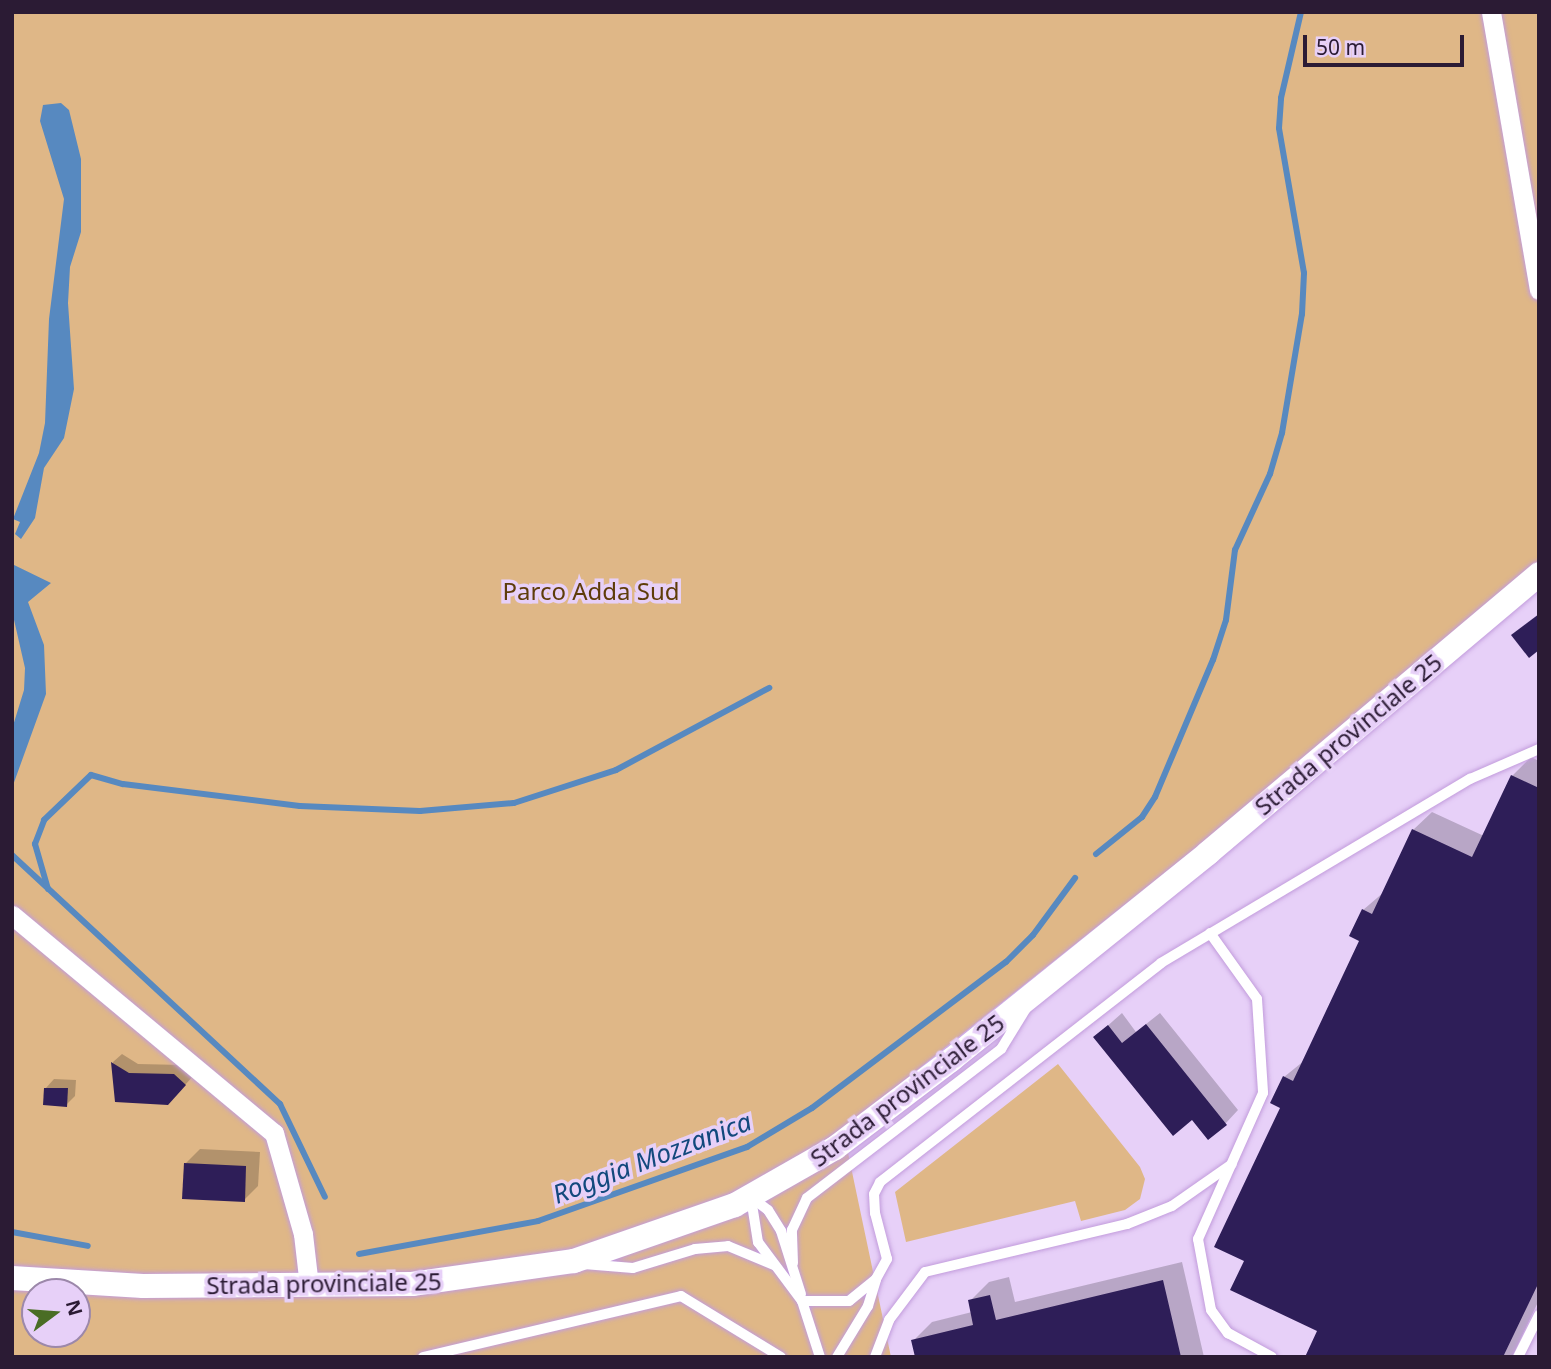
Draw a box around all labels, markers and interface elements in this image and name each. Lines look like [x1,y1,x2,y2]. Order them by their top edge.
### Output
scale bar [1306,21,1467,65]
text: 50 m [1316,33,1365,61]
park label: Parco Adda Sud [502,577,680,605]
street label: Strada provinciale 25 [1249,647,1447,821]
street label: Strada provinciale 25 [804,1008,1010,1172]
water label: Roggia Mozzanica [548,1106,756,1210]
street label: Strada provinciale 25 [206,1267,442,1299]
north arrow [21,1278,91,1348]
text: N [60,1297,89,1319]

